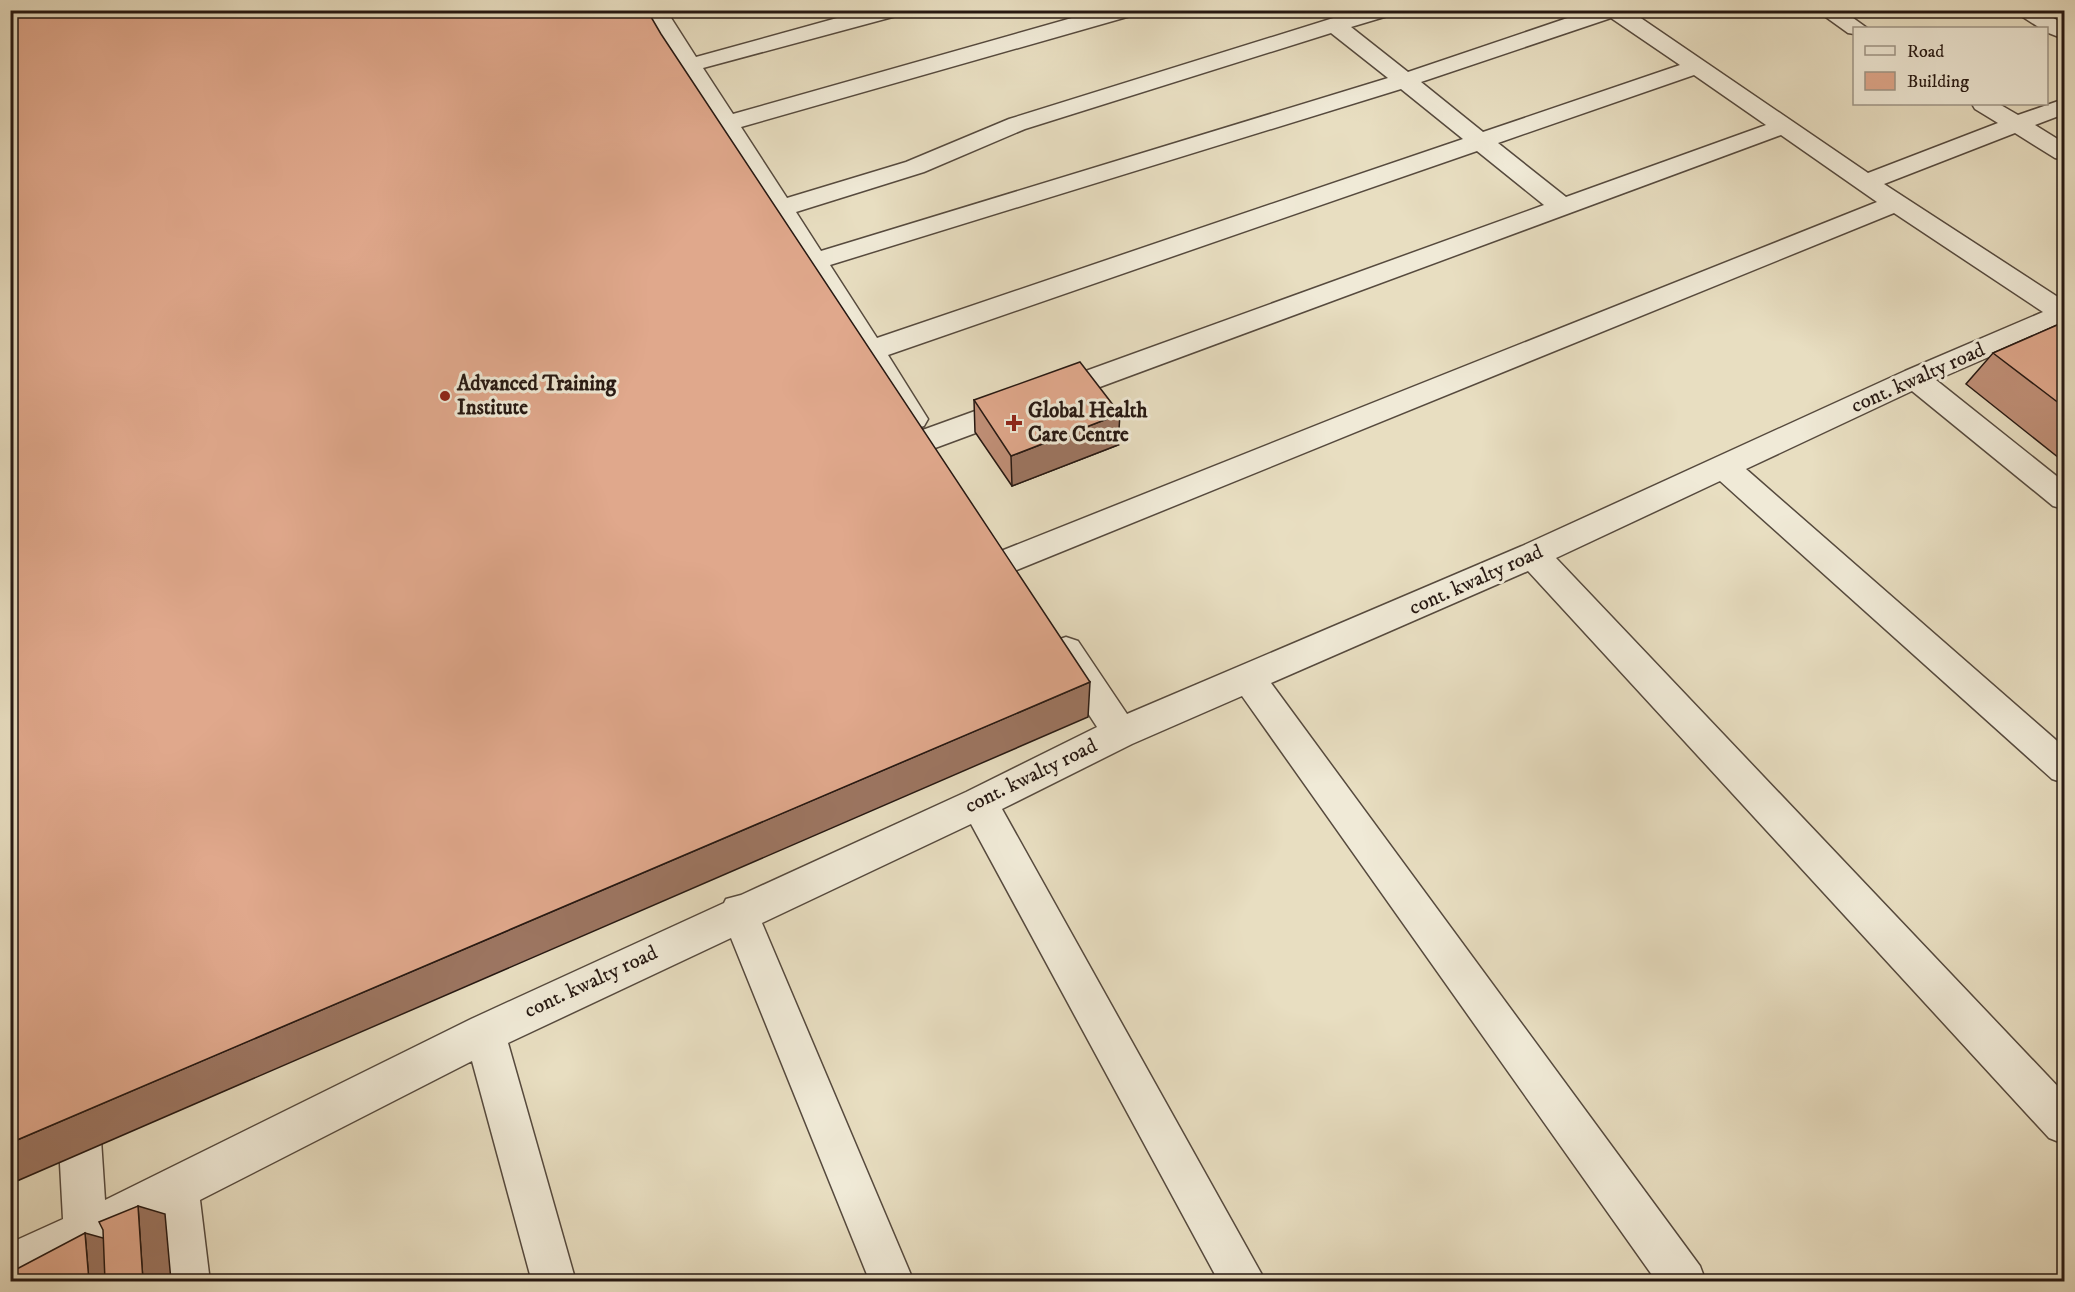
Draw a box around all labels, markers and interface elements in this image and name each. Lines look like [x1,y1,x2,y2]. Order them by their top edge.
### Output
legend [1853,27,2048,105]
text: Road [1907,41,1944,63]
text: Building [1907,71,1969,93]
street label: cont. kwalty road [1847,337,1989,419]
place label: Advanced Training Institute [456,371,617,421]
marker: Advanced Training Institute [438,389,452,403]
place label: Global Health Care Centre [1028,398,1149,448]
marker: Global Health Care Centre [1005,414,1023,432]
street label: cont. kwalty road [1405,539,1547,621]
street label: cont. kwalty road [961,733,1102,819]
street label: cont. kwalty road [520,940,662,1024]

